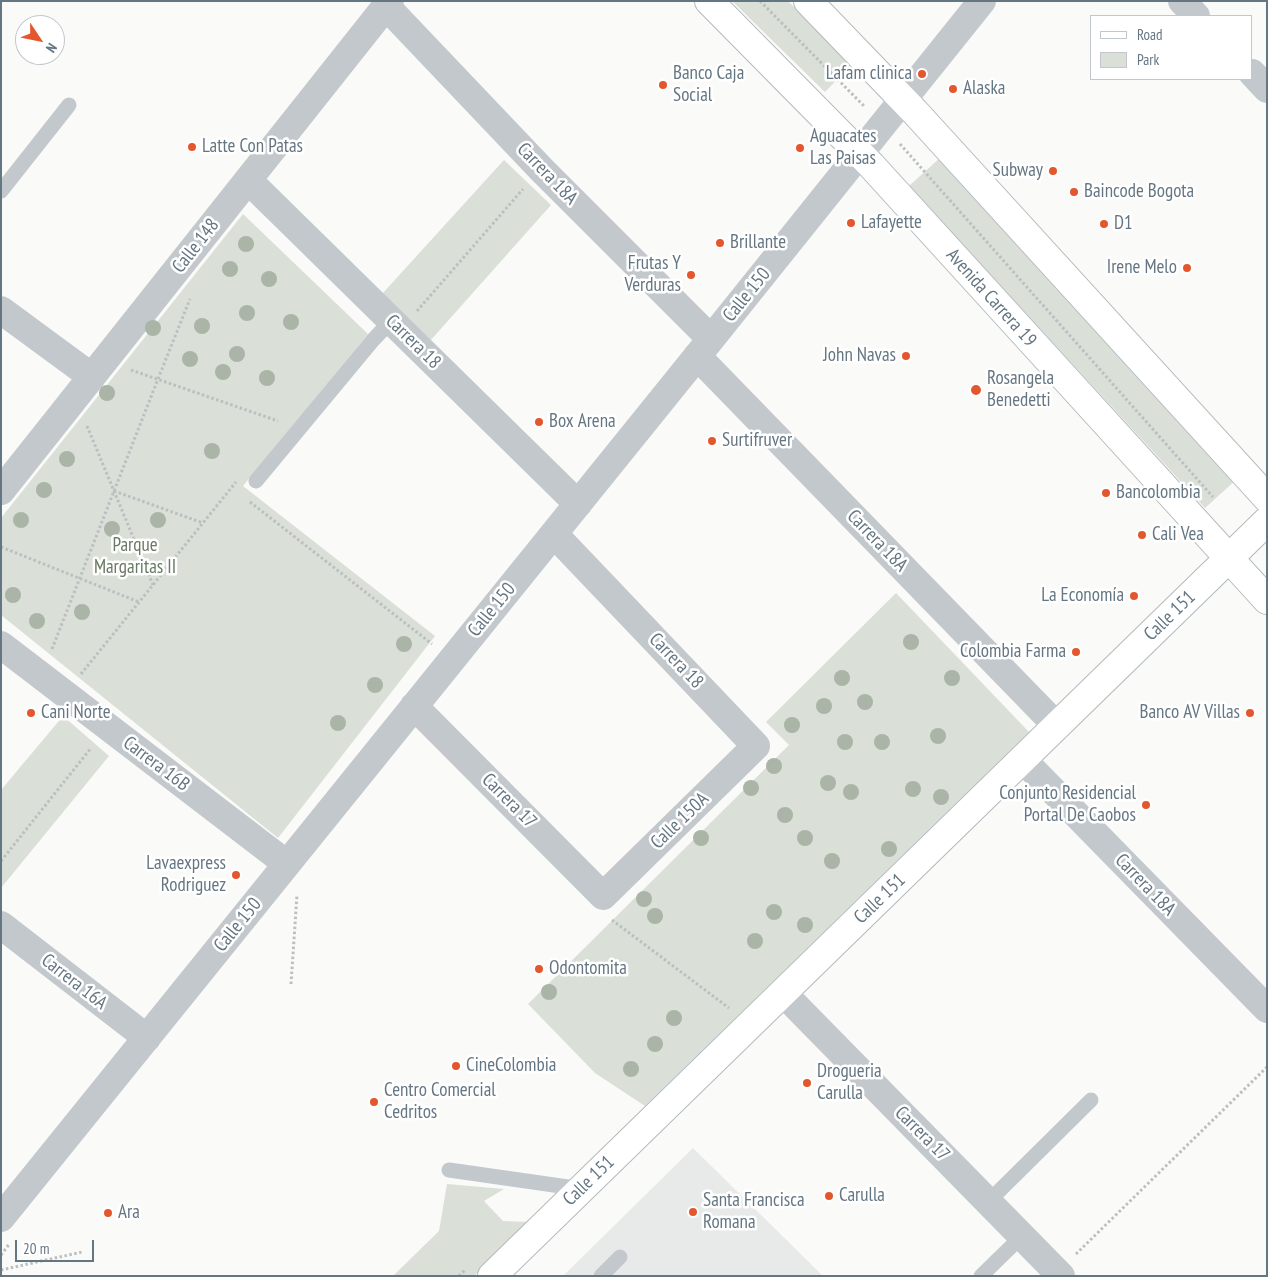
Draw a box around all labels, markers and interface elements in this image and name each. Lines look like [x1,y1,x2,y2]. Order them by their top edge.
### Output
north arrow [15,15,65,65]
legend [1090,15,1253,80]
text: Road [1137,25,1163,44]
text: N [42,40,61,56]
text: Park [1137,50,1159,69]
place label: Banco Caja Social [673,63,744,107]
place label: Lafam clinica [826,63,912,85]
marker: Lafam clinica [916,68,928,80]
place label: Alaska [963,78,1005,100]
marker: Banco Caja Social [657,79,669,91]
marker: Alaska [947,83,959,95]
place label: Aguacates Las Paisas [810,126,877,170]
place label: Latte Con Patas [202,136,303,158]
street label: Carrera 18A [512,138,582,210]
marker: Latte Con Patas [186,141,198,153]
marker: Aguacates Las Paisas [794,142,806,154]
place label: Subway [993,160,1043,182]
marker: Subway [1047,165,1059,177]
place label: Baincode Bogota [1084,181,1194,203]
marker: Baincode Bogota [1068,186,1080,198]
place label: Lafayette [861,212,922,234]
place label: D1 [1114,213,1133,235]
street label: Calle 148 [168,214,224,278]
marker: Lafayette [845,217,857,229]
marker: D1 [1098,218,1110,230]
place label: Brillante [730,232,786,254]
marker: Brillante [714,237,726,249]
street label: Avenida Carrera 19 [941,244,1041,352]
place label: Frutas Y Verduras [624,253,681,297]
place label: Irene Melo [1107,257,1177,279]
marker: Irene Melo [1181,262,1193,274]
street label: Calle 150 [718,264,776,326]
marker: Frutas Y Verduras [685,269,697,281]
street label: Carrera 18 [381,310,445,374]
place label: John Navas [823,345,896,367]
marker: John Navas [900,350,912,362]
place label: Rosangela Benedetti [987,368,1054,412]
marker: Rosangela Benedetti [969,383,983,397]
place label: Box Arena [549,411,616,433]
marker: Box Arena [533,416,545,428]
place label: Surtifruver [722,430,792,452]
marker: Surtifruver [706,435,718,447]
place label: Bancolombia [1116,482,1201,504]
marker: Bancolombia [1100,487,1112,499]
street label: Carrera 18A [842,505,912,577]
place label: Cali Vea [1152,524,1204,546]
marker: Cali Vea [1136,529,1148,541]
park label: Parque Margaritas II [94,535,176,579]
street label: Calle 150 [463,579,521,641]
place label: La Economía [1041,585,1124,607]
street label: Calle 151 [1140,586,1200,646]
marker: La Economía [1128,590,1140,602]
street label: Carrera 18 [644,629,708,693]
place label: Colombia Farma [960,641,1066,663]
marker: Colombia Farma [1070,646,1082,658]
place label: Cani Norte [41,702,111,724]
place label: Banco AV Villas [1140,702,1240,724]
marker: Cani Norte [25,707,37,719]
marker: Banco AV Villas [1244,707,1256,719]
street label: Carrera 16B [118,732,194,796]
street label: Carrera 17 [477,769,541,833]
place label: Conjunto Residencial Portal De Caobos [999,783,1136,827]
street label: Calle 150A [646,788,714,854]
marker: Conjunto Residencial Portal De Caobos [1140,799,1152,811]
street label: Carrera 18A [1110,849,1180,921]
place label: Lavaexpress Rodriguez [146,853,226,897]
marker: Lavaexpress Rodriguez [230,869,242,881]
street label: Calle 151 [850,869,910,929]
street label: Calle 150 [209,894,267,956]
street label: Carrera 16A [37,949,111,1015]
place label: Odontomita [549,958,627,980]
marker: Odontomita [533,963,545,975]
place label: CineColombia [466,1055,556,1077]
marker: CineColombia [450,1060,462,1072]
place label: Drogueria Carulla [817,1061,882,1105]
marker: Drogueria Carulla [801,1077,813,1089]
place label: Centro Comercial Cedritos [384,1080,496,1124]
marker: Centro Comercial Cedritos [368,1096,380,1108]
street label: Carrera 17 [890,1102,954,1166]
street label: Calle 151 [559,1151,619,1211]
place label: Carulla [839,1185,885,1207]
place label: Santa Francisca Romana [703,1190,805,1234]
marker: Carulla [823,1190,835,1202]
place label: Ara [118,1202,140,1224]
marker: Santa Francisca Romana [687,1206,699,1218]
marker: Ara [102,1207,114,1219]
scale bar [18,1230,96,1262]
text: 20 m [23,1239,49,1258]

